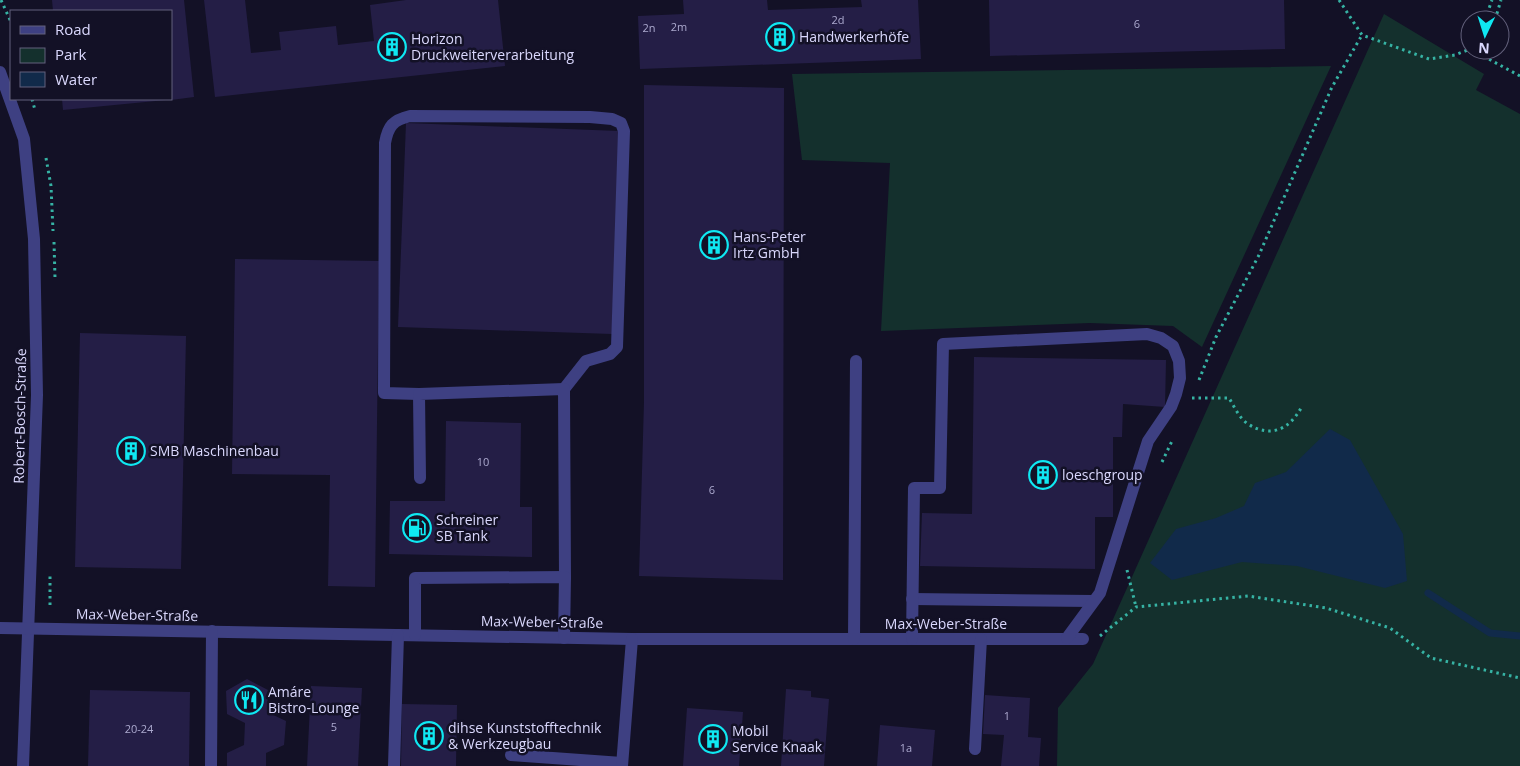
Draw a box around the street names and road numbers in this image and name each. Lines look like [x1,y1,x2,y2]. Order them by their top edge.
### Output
street label: Robert-Bosch-Straße [9,348,30,484]
street label: Max-Weber-Straße [76,604,198,625]
street label: Max-Weber-Straße [481,611,603,632]
street label: Max-Weber-Straße [885,614,1007,633]

